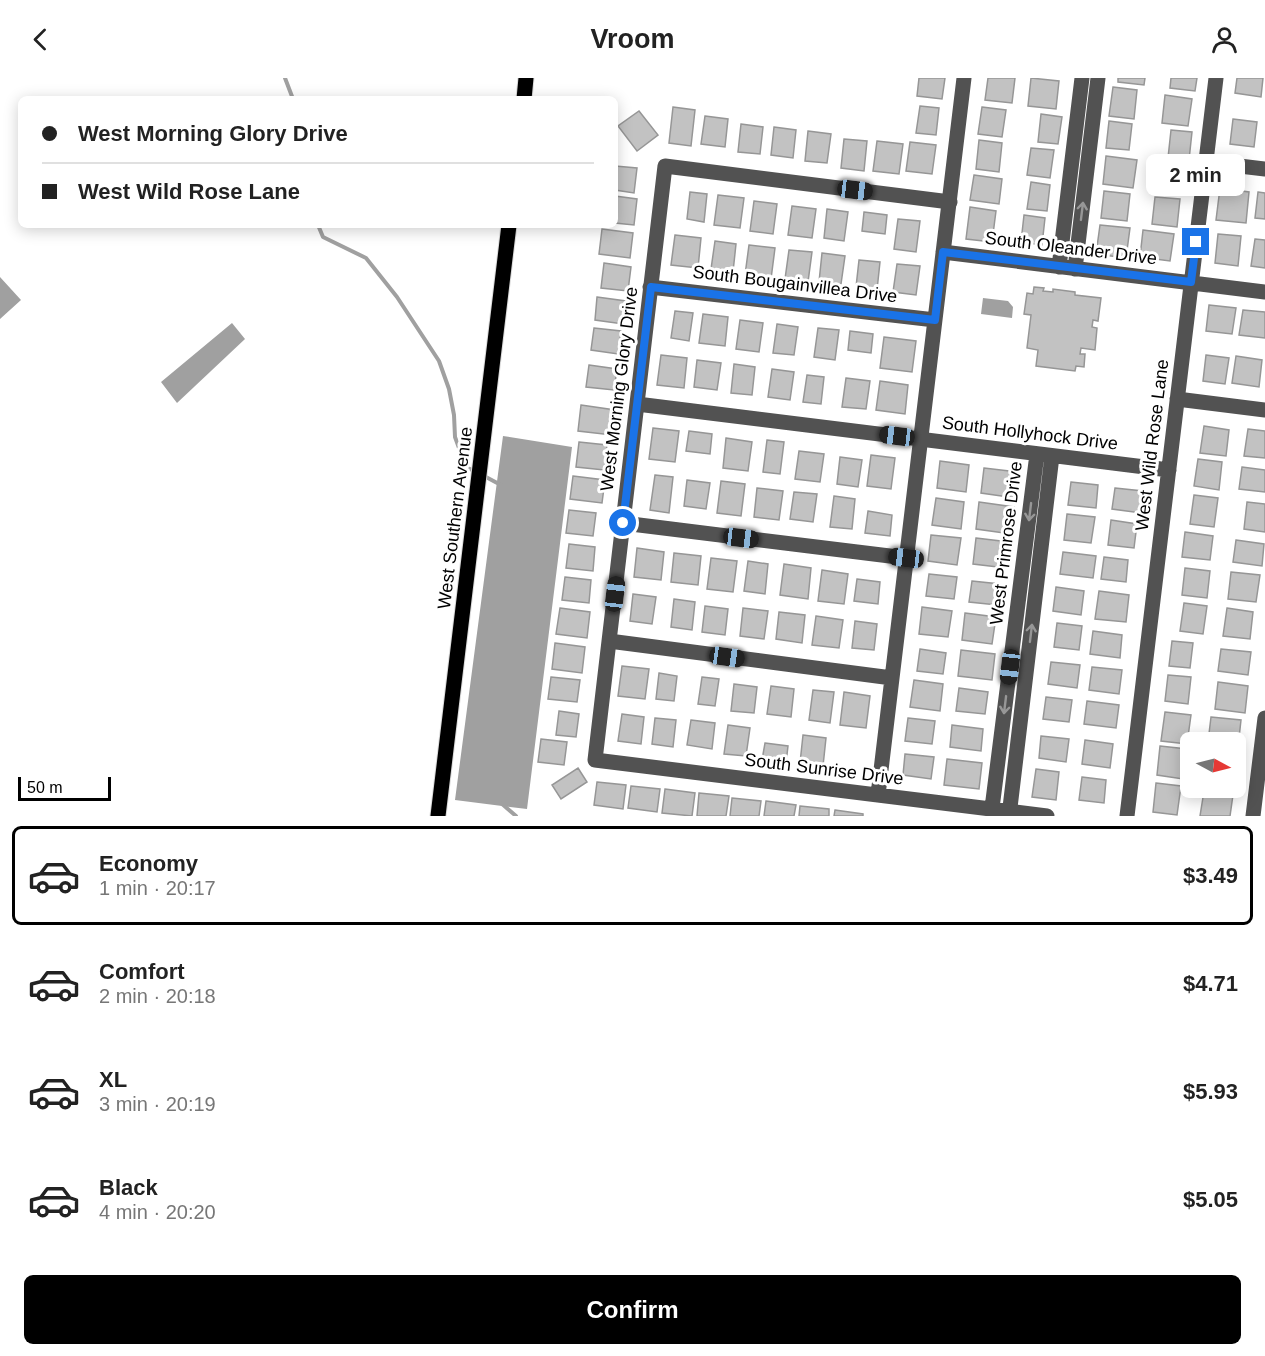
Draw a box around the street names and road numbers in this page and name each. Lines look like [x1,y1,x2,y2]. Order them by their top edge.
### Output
street label: South Oleander Drive [984,228,1158,268]
street label: South Bougainvillea Drive [691,262,899,306]
street label: West Morning Glory Drive [597,286,641,492]
street label: West Wild Rose Lane [1132,358,1172,532]
street label: South Hollyhock Drive [941,412,1119,454]
street label: West Southern Avenue [434,426,476,610]
street label: West Primrose Drive [986,460,1026,626]
street label: South Sunrise Drive [743,749,905,789]

